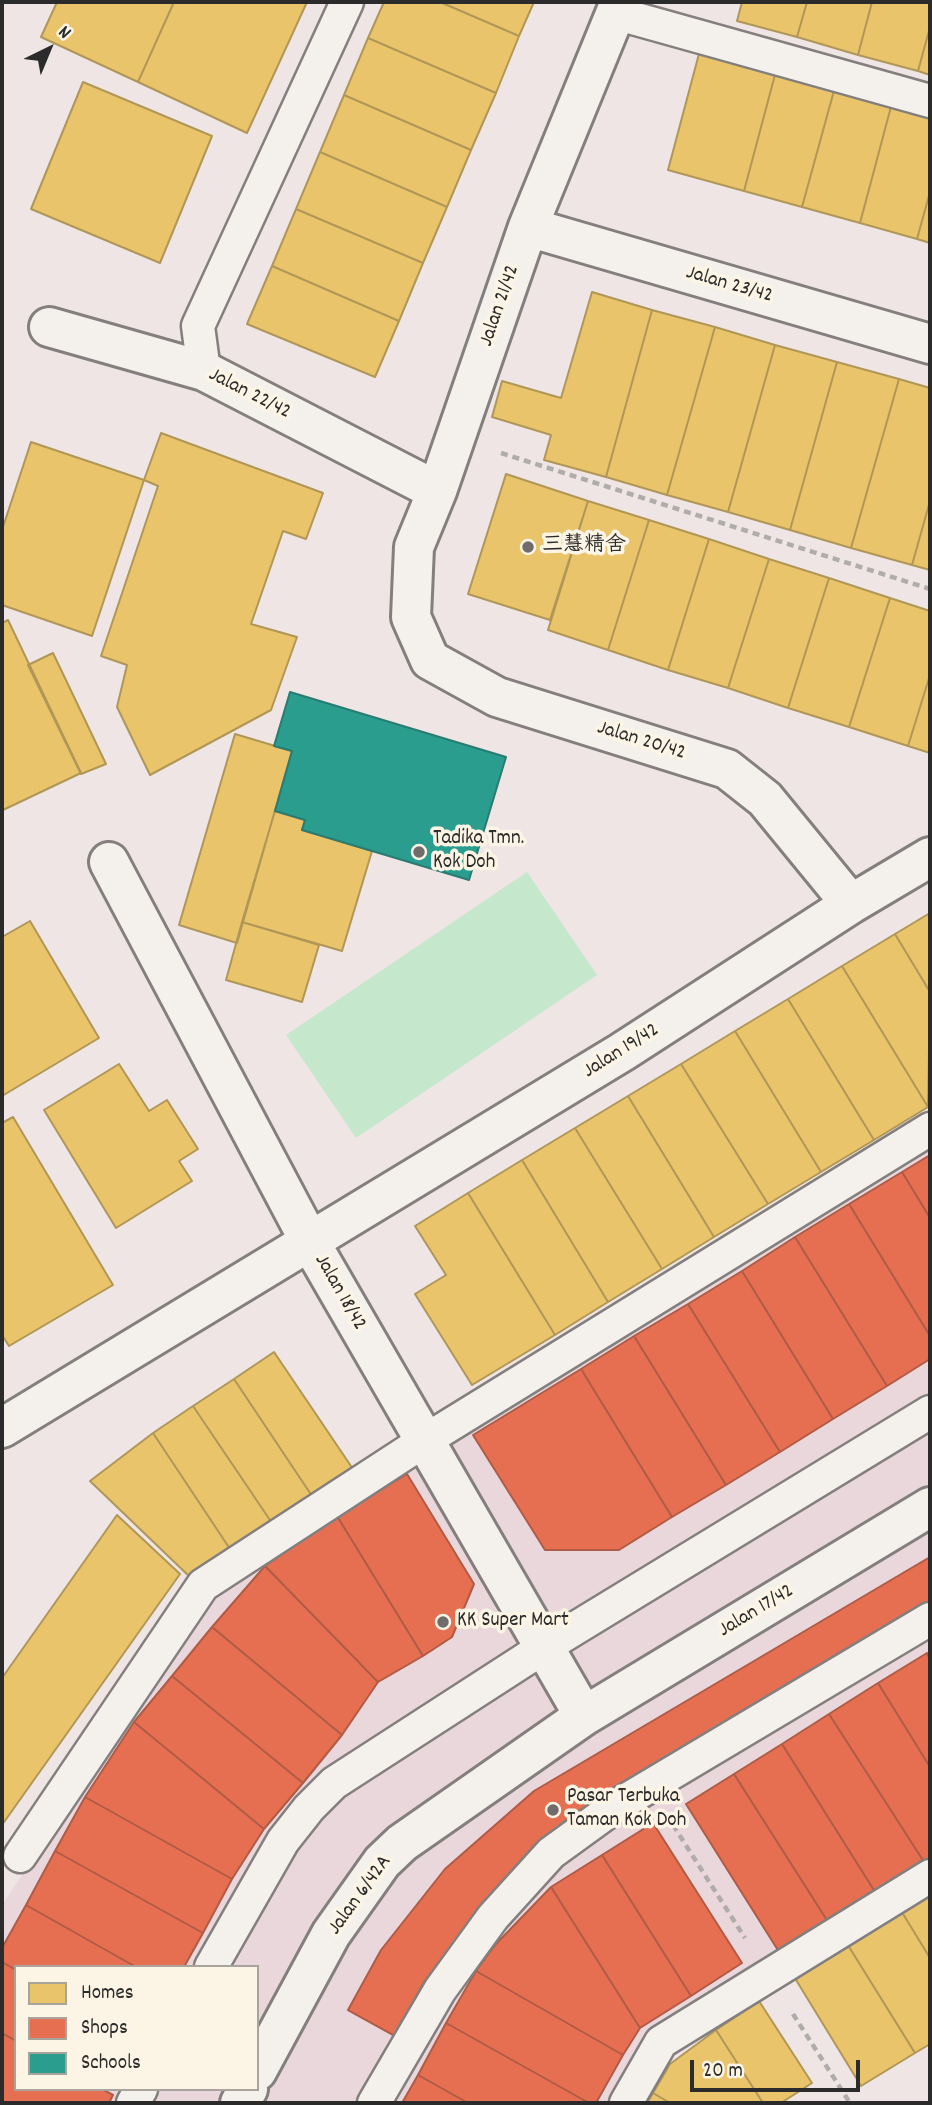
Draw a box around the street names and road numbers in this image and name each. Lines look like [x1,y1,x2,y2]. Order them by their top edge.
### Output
street label: Jalan 21/42 [475,262,527,350]
street label: Jalan 23/42 [683,262,775,310]
street label: Jalan 22/42 [204,364,294,426]
street label: Jalan 20/42 [594,717,688,767]
street label: Jalan 19/42 [579,1019,665,1085]
street label: Jalan 18/42 [307,1250,371,1336]
street label: Jalan 17/42 [715,1580,799,1644]
street label: Jalan 6/42A [324,1851,398,1941]

